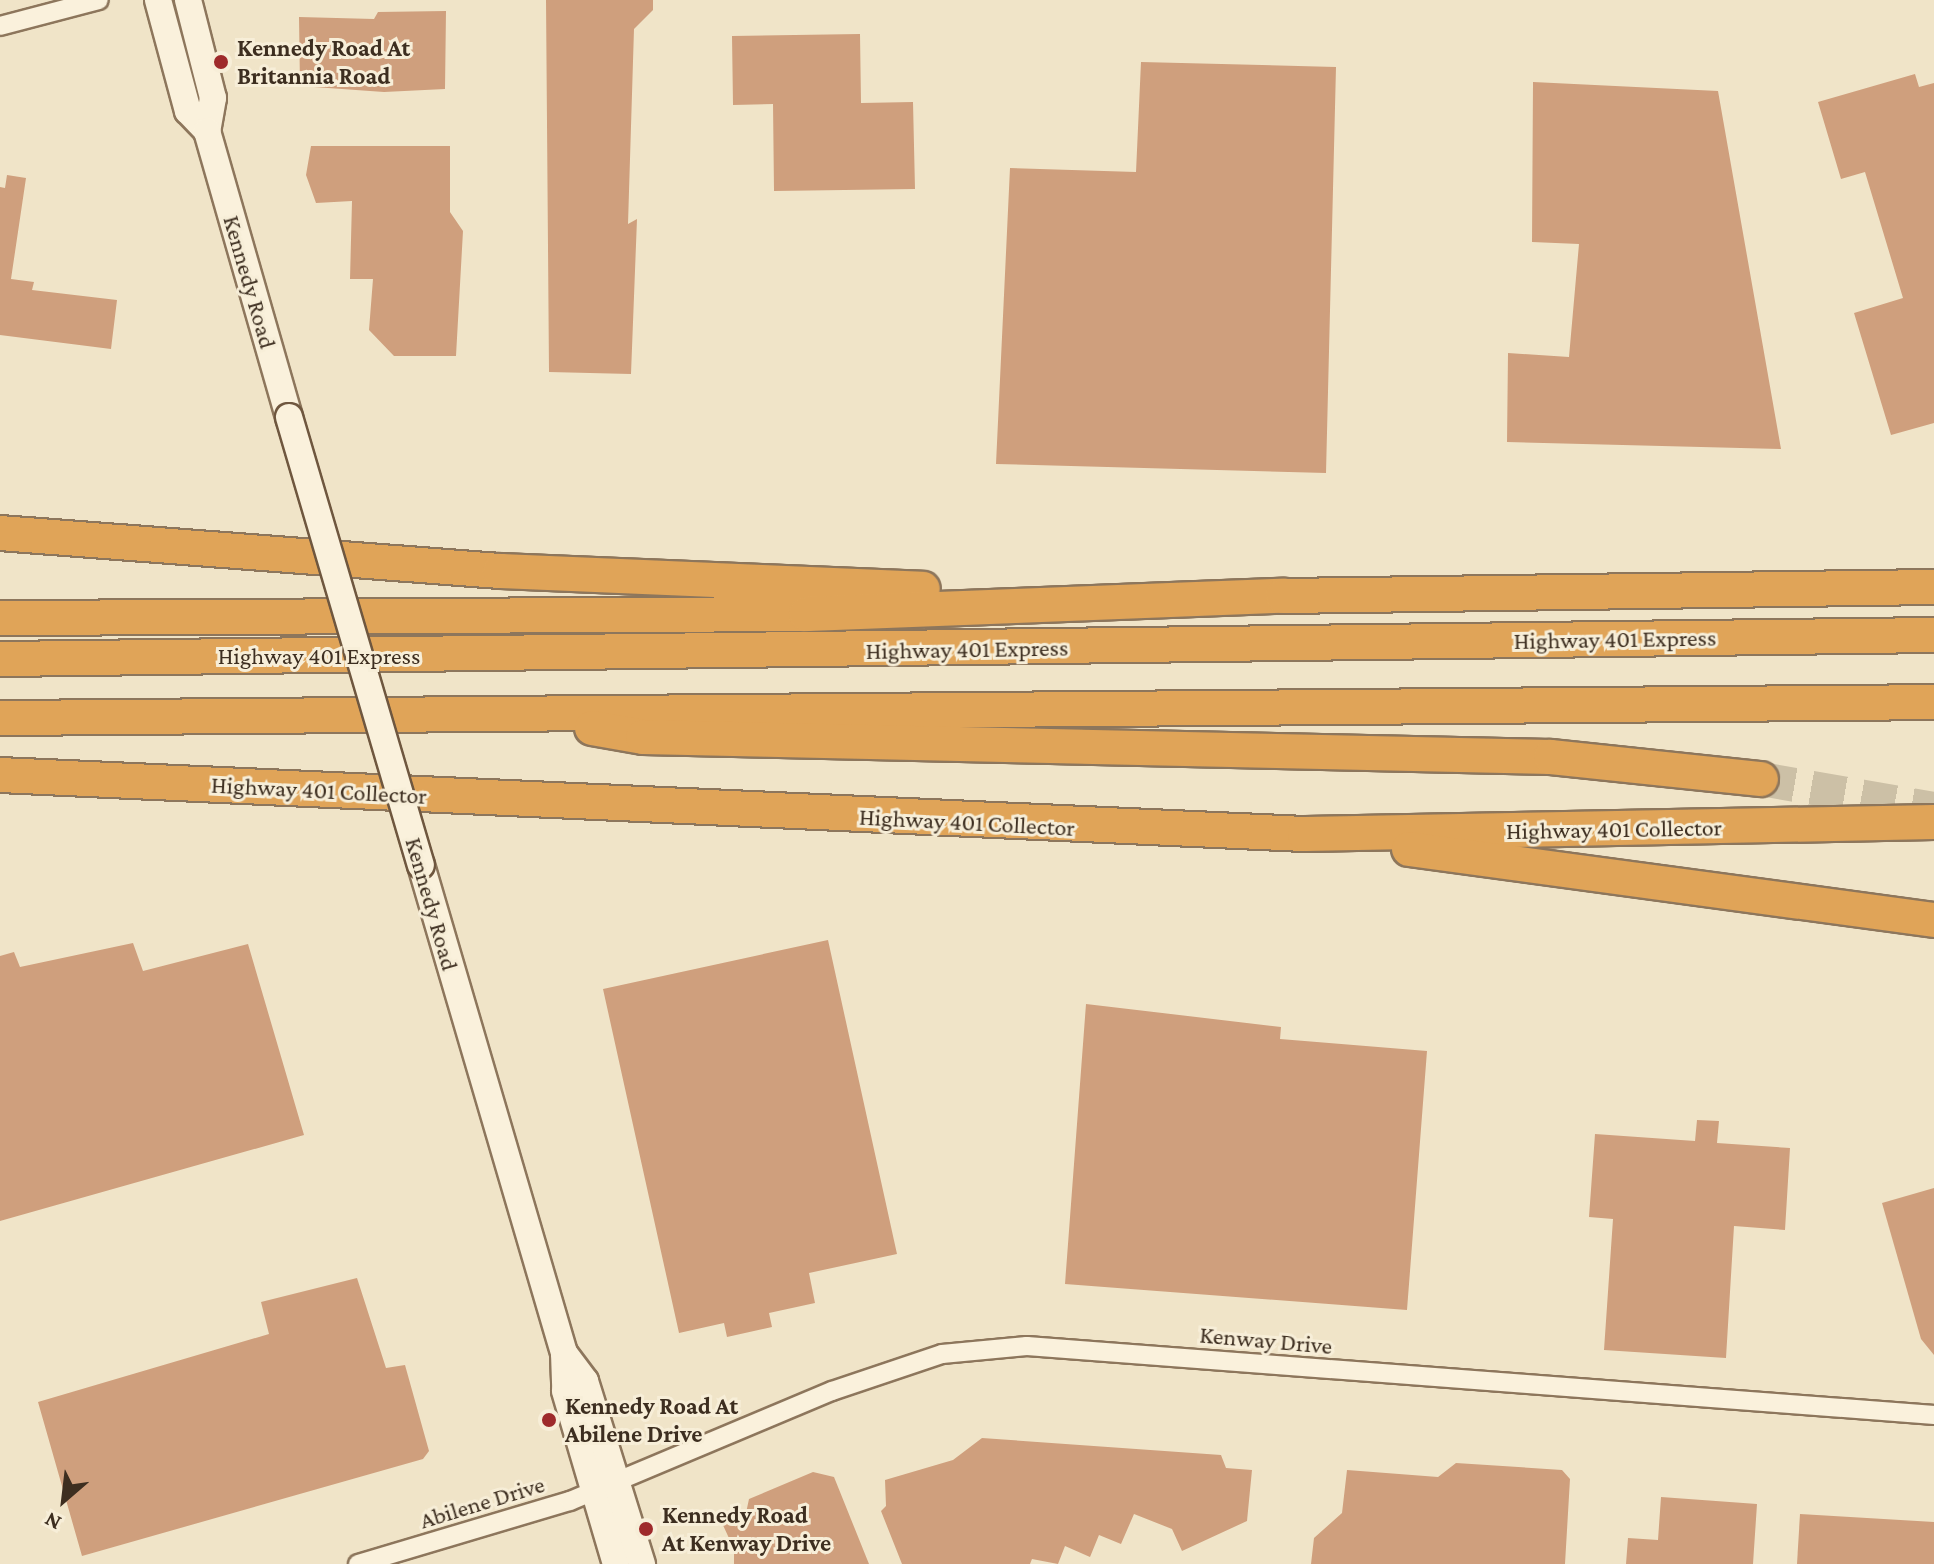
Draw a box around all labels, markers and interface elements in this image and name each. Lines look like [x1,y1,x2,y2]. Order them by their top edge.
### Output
place label: Kennedy Road At Britannia Road [237,34,410,90]
marker: Kennedy Road At Britannia Road [212,53,230,71]
street label: Kennedy Road [217,212,283,352]
street label: Highway 401 Express [1513,623,1717,655]
street label: Highway 401 Express [865,633,1069,665]
street label: Highway 401 Express [218,642,420,670]
street label: Highway 401 Collector [210,770,428,810]
street label: Highway 401 Collector [858,802,1076,842]
street label: Highway 401 Collector [1506,813,1722,845]
street label: Kennedy Road [399,834,465,974]
street label: Kenway Drive [1198,1320,1334,1360]
place label: Kennedy Road At Abilene Drive [565,1392,738,1448]
marker: Kennedy Road At Abilene Drive [540,1411,558,1429]
north arrow [24,1460,104,1540]
street label: Abilene Drive [416,1469,548,1535]
place label: Kennedy Road At Kenway Drive [662,1501,831,1557]
text: N [40,1507,65,1536]
marker: Kennedy Road At Kenway Drive [637,1520,655,1538]

